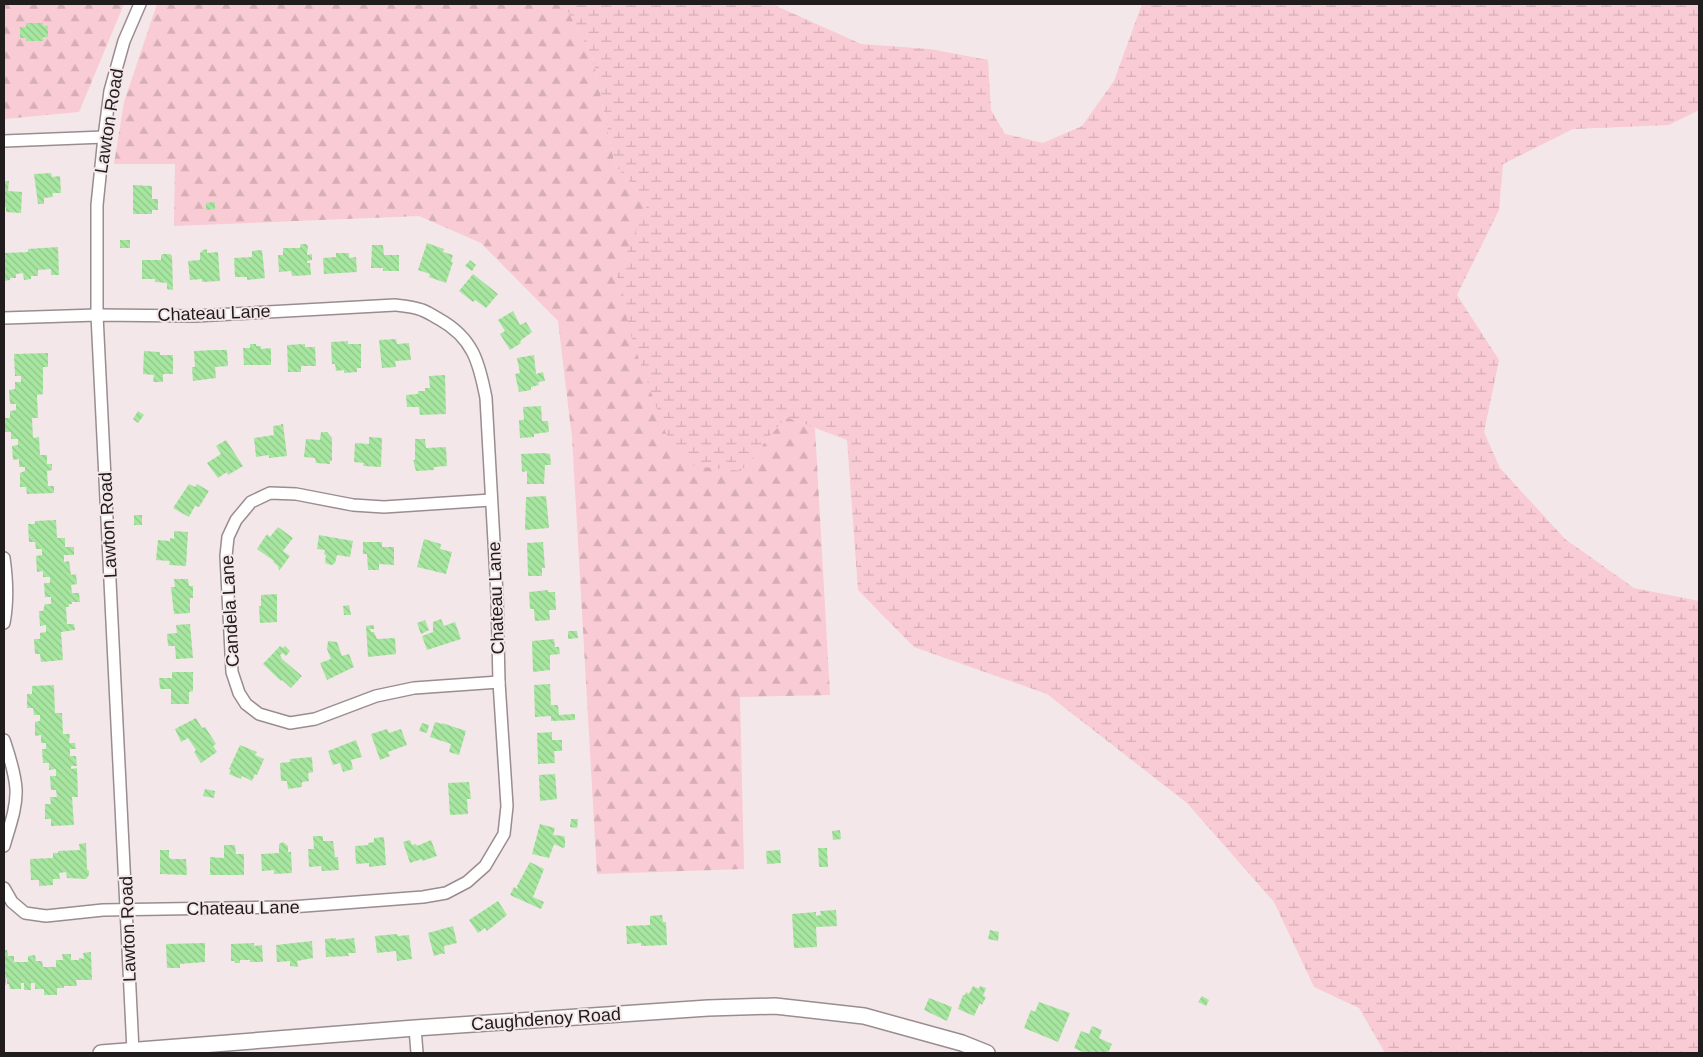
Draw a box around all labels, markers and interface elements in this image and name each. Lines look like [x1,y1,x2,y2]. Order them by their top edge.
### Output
street label: Lawton Road [91,67,127,175]
street label: Chateau Lane [157,301,271,325]
street label: Lawton Road [95,472,121,578]
street label: Chateau Lane [484,541,508,655]
street label: Candela Lane [217,554,243,668]
street label: Lawton Road [116,876,140,982]
street label: Chateau Lane [186,897,300,919]
street label: Caughdenoy Road [470,1004,622,1034]

